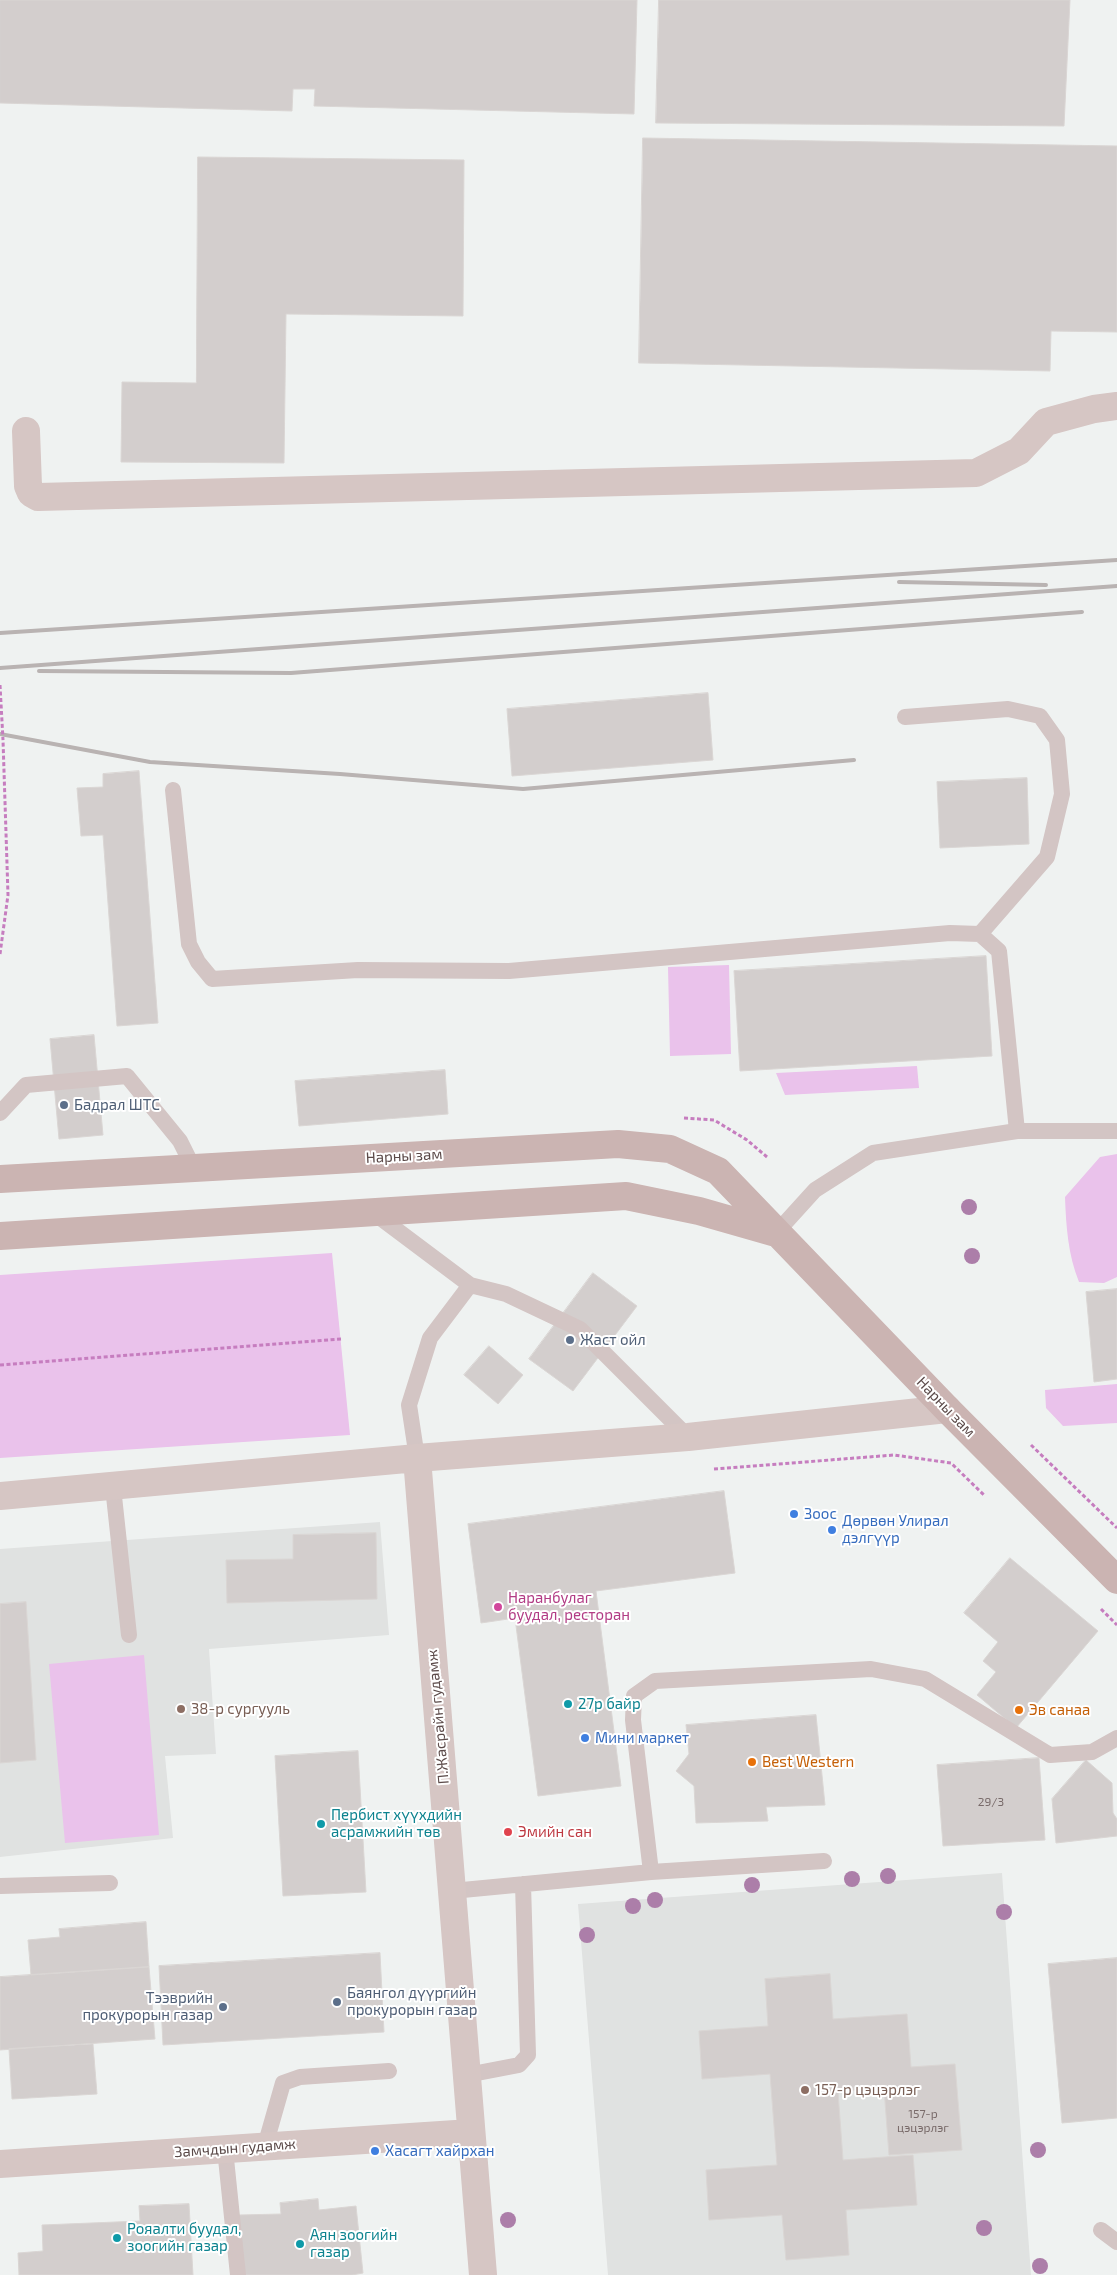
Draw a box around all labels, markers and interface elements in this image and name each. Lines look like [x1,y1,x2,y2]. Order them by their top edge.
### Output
place label: Бадрал ШТС [74,1096,160,1114]
marker: Бадрал ШТС [58,1099,70,1111]
street label: Нарны зам [365,1145,443,1167]
place label: Жаст ойл [580,1331,646,1349]
marker: Жаст ойл [564,1334,576,1346]
street label: Нарны зам [913,1373,979,1441]
place label: Зоос [804,1505,837,1523]
marker: Зоос [788,1508,800,1520]
place label: Дөрвөн Улирал дэлгүүр [842,1512,949,1547]
marker: Дөрвөн Улирал дэлгүүр [826,1524,838,1536]
place label: Наранбулаг буудал, ресторан [508,1589,630,1624]
marker: Наранбулаг буудал, ресторан [492,1601,504,1613]
street label: П.Жасрайн гудамж [423,1649,453,1785]
place label: 27р байр [578,1695,641,1713]
marker: 27р байр [562,1698,574,1710]
place label: 38-р сургууль [191,1700,290,1718]
place label: Эв санаа [1029,1701,1090,1719]
marker: 38-р сургууль [175,1703,187,1715]
marker: Эв санаа [1013,1704,1025,1716]
place label: Мини маркет [595,1729,689,1747]
marker: Мини маркет [579,1732,591,1744]
place label: Best Western [762,1753,854,1771]
marker: Best Western [746,1756,758,1768]
house number: 29/3 [978,1795,1004,1809]
place label: Пербист хүүхдийн асрамжийн төв [331,1806,462,1841]
marker: Пербист хүүхдийн асрамжийн төв [315,1818,327,1830]
place label: Эмийн сан [518,1823,592,1841]
marker: Эмийн сан [502,1826,514,1838]
place label: Баянгол дүүргийн прокурорын газар [347,1984,478,2019]
place label: Тээврийн прокурорын газар [82,1989,213,2024]
marker: Баянгол дүүргийн прокурорын газар [331,1996,343,2008]
marker: Тээврийн прокурорын газар [217,2001,229,2013]
place label: 157-р цэцэрлэг [815,2081,920,2099]
marker: 157-р цэцэрлэг [799,2084,811,2096]
house number: 157-р цэцэрлэг [897,2107,949,2135]
street label: Замчдын гудамж [174,2135,296,2161]
place label: Хасагт хайрхан [385,2142,495,2160]
marker: Хасагт хайрхан [369,2145,381,2157]
place label: Рояалти буудал, зоогийн газар [127,2220,241,2255]
place label: Аян зоогийн газар [310,2226,397,2261]
marker: Рояалти буудал, зоогийн газар [111,2232,123,2244]
marker: Аян зоогийн газар [294,2238,306,2250]

